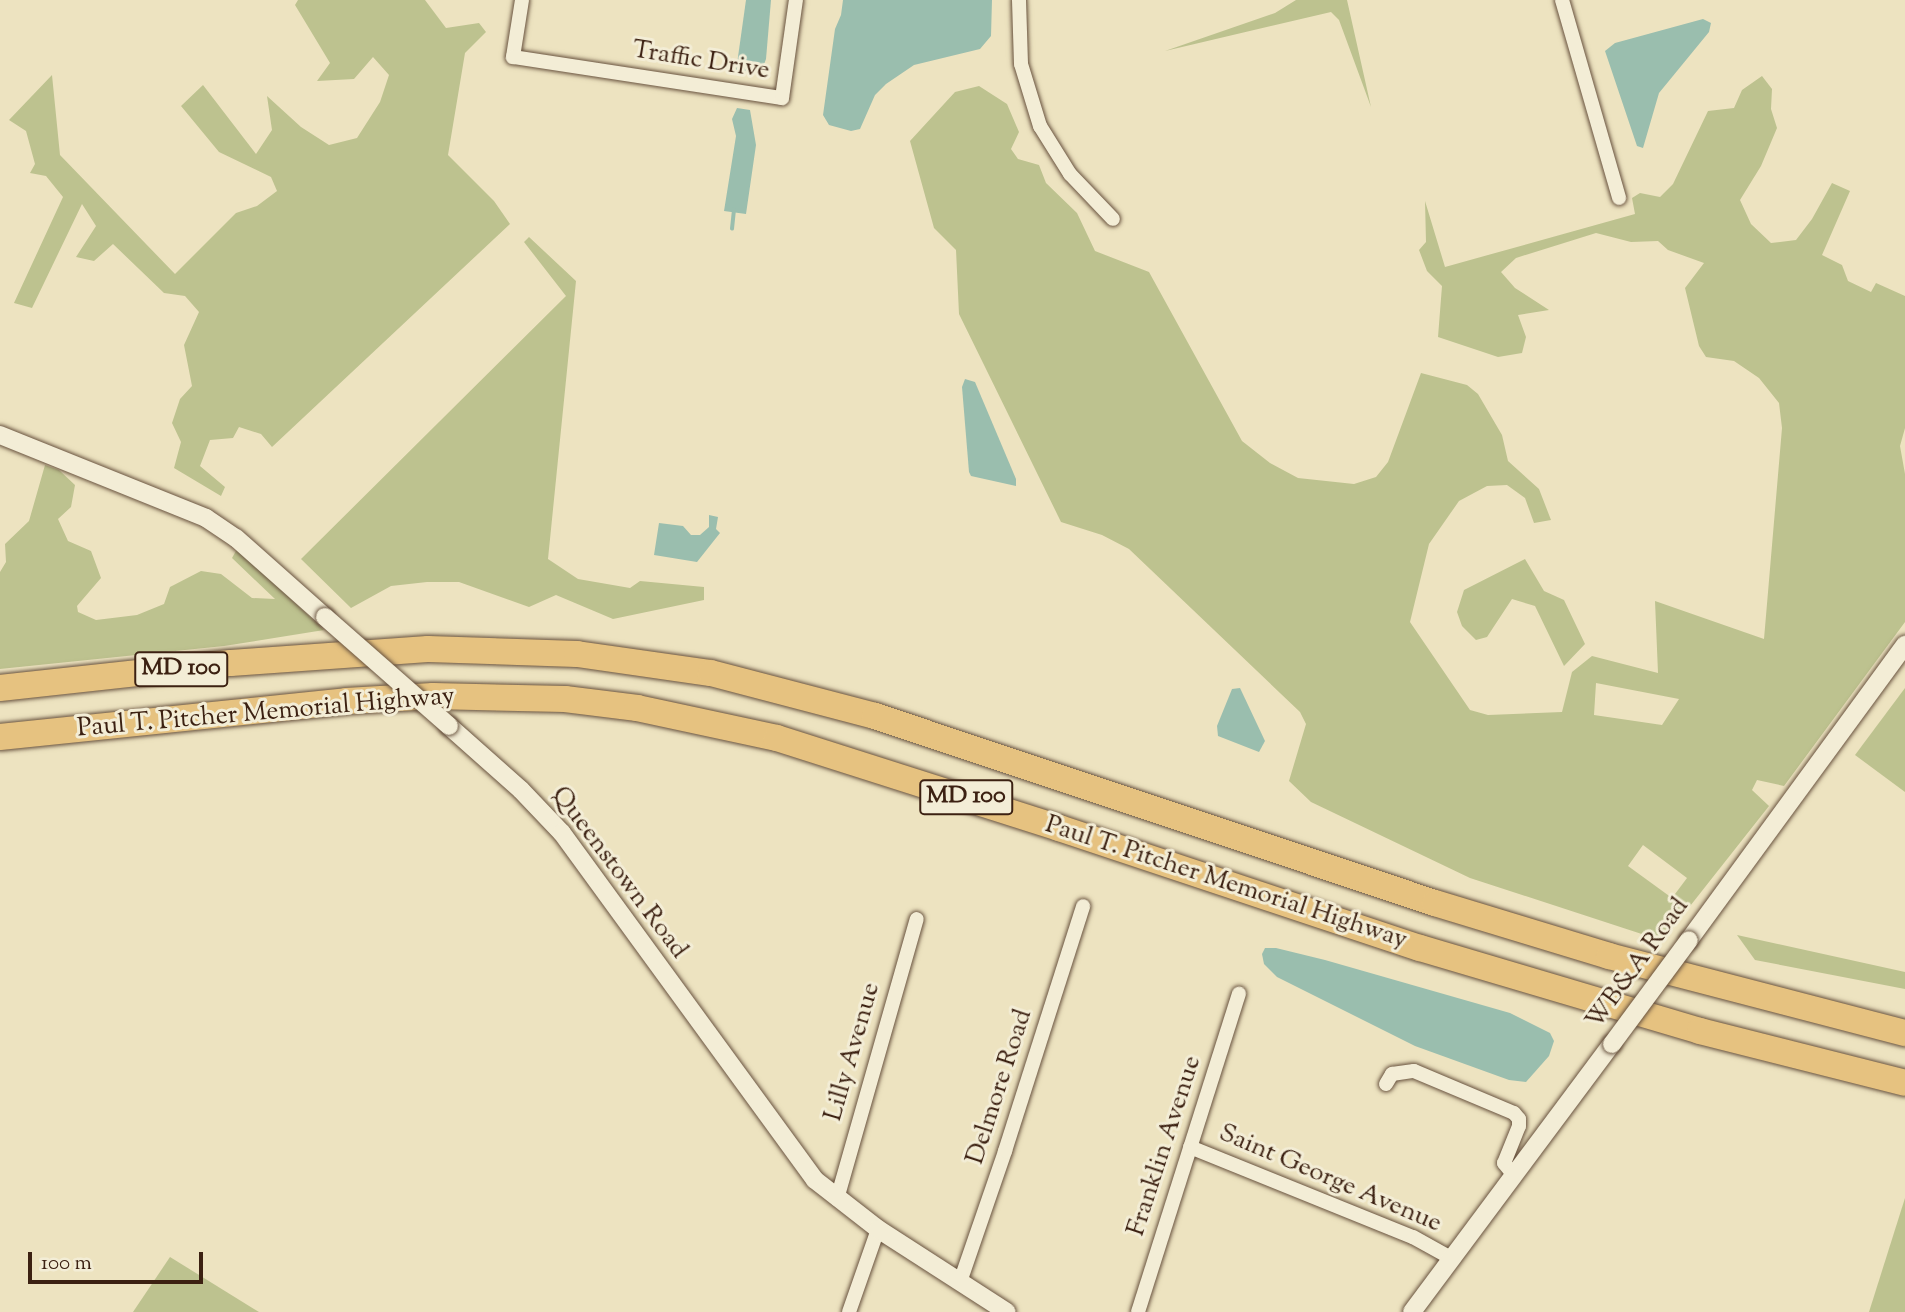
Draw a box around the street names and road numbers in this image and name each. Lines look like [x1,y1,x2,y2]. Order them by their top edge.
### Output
street label: Traffic Drive [630,35,772,87]
road number: MD 100 [134,648,228,690]
street label: Paul T. Pitcher Memorial Highway [76,681,456,745]
road number: MD 100 [919,776,1013,818]
street label: Queenstown Road [544,781,694,965]
street label: Paul T. Pitcher Memorial Highway [1041,810,1411,956]
street label: WB&A Road [1580,892,1696,1036]
street label: Lilly Avenue [818,979,888,1125]
street label: Delmore Road [960,1006,1040,1168]
street label: Franklin Avenue [1121,1052,1209,1240]
street label: Saint George Avenue [1214,1118,1446,1240]

